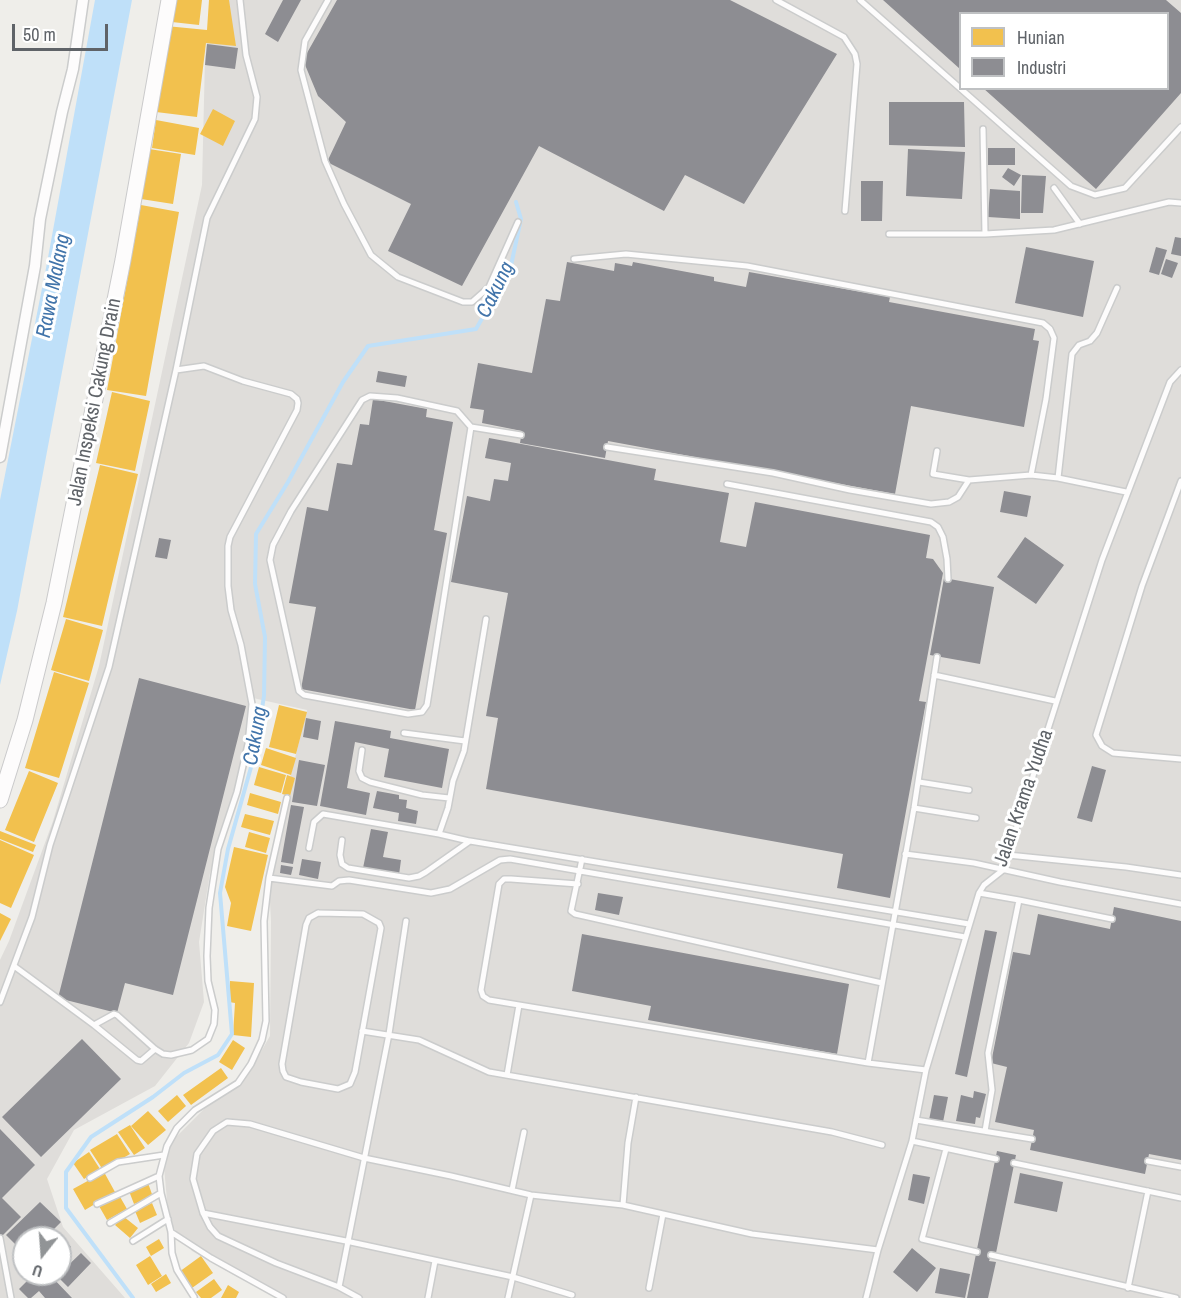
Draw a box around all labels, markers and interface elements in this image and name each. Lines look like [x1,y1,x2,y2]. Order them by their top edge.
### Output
scale bar [15,12,111,50]
legend [959,12,1169,90]
text: 50 m [23,22,56,47]
text: Hunian [1017,25,1065,50]
text: Industri [1017,55,1066,80]
water label: Rawa Malang [32,232,76,340]
water label: Cakung [472,258,520,322]
street label: Jalan Inspeksi Cakung Drain [63,296,127,508]
water label: Cakung [238,705,274,767]
street label: Jalan Krama Yudha [989,726,1059,870]
north arrow [12,1226,72,1286]
text: U [30,1259,45,1283]

